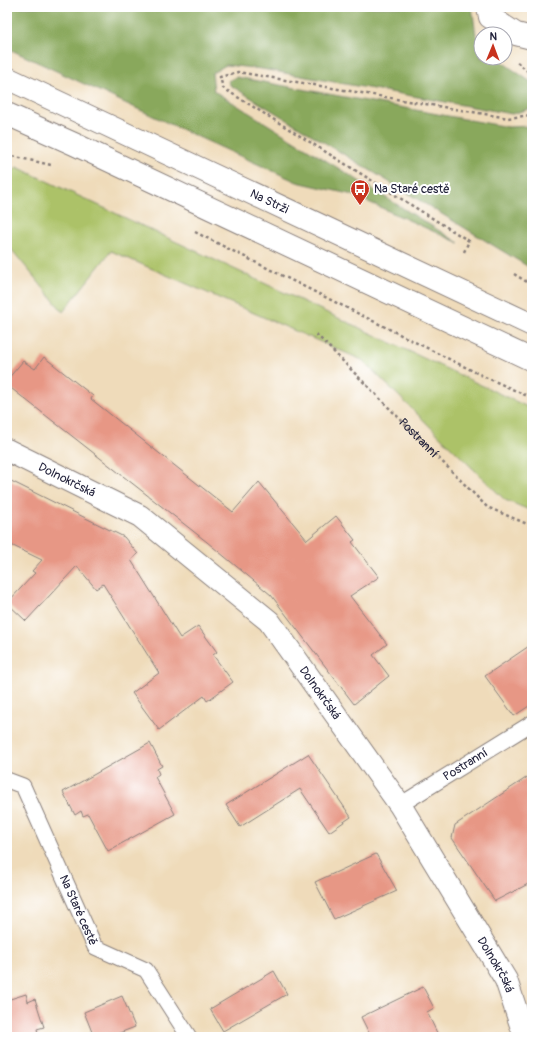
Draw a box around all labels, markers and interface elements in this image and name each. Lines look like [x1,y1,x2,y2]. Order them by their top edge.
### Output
north arrow [473,26,513,66]
text: N [489,30,498,43]
bus stop icon: Na Staré cestě [349,178,371,206]
place label: Na Staré cestě [374,182,450,197]
street label: Na Strži [248,186,291,217]
street label: Postranní [395,415,441,461]
street label: Dolnokrčská [36,460,98,501]
street label: Dolnokrčská [296,664,344,723]
street label: Postranní [441,745,491,784]
street label: Na Staré cestě [56,873,100,948]
street label: Dolnokrčská [474,934,517,995]

